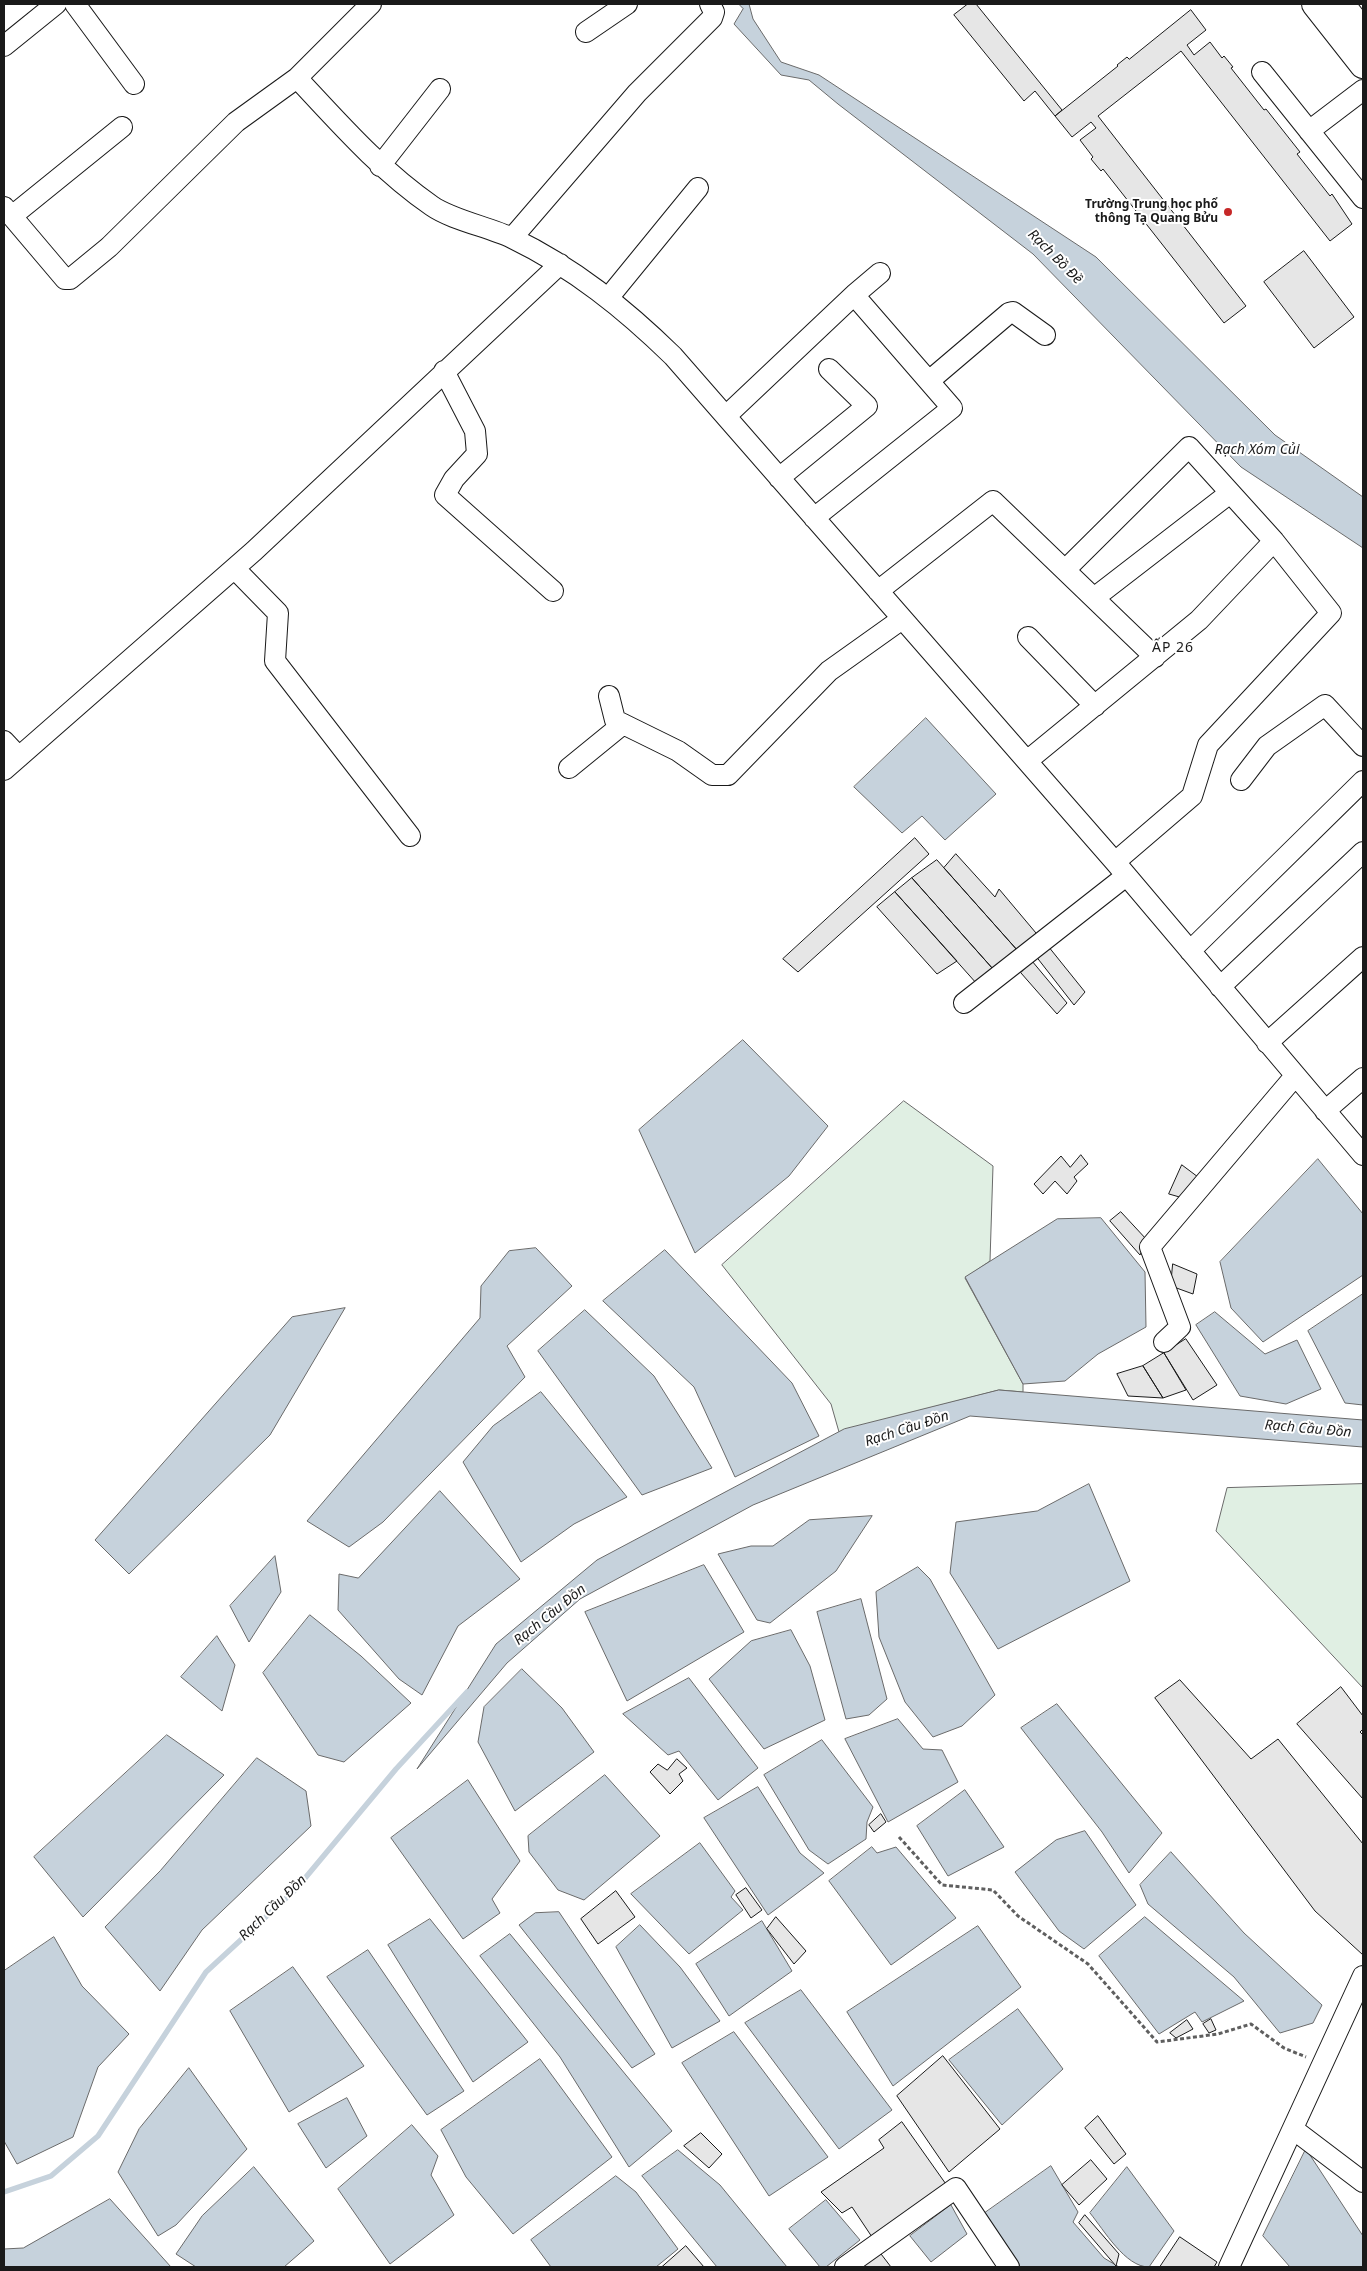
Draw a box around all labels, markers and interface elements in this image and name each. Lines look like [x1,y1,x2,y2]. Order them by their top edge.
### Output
place label: Trường Trung học phổ thông Tạ Quang Bửu [1085,198,1218,226]
marker: Trường Trung học phổ thông Tạ Quang Bửu [1222,206,1234,218]
water label: Rạch Bồ Đề [1024,226,1086,288]
water label: Rạch Xóm Củi [1214,442,1300,458]
district label: ẤP 26 [1151,640,1195,656]
water label: Rạch Cầu Đồn [863,1408,951,1450]
water label: Rạch Cầu Đồn [1264,1417,1352,1441]
water label: Rạch Cầu Đồn [511,1581,589,1649]
water label: Rạch Cầu Đồn [236,1872,310,1944]

